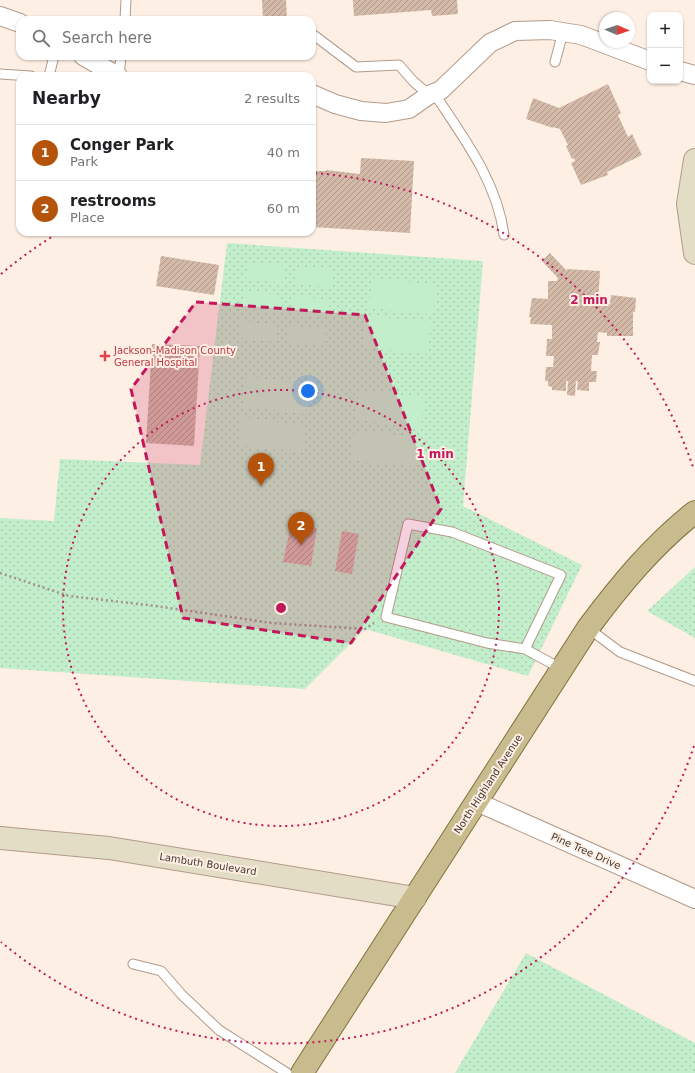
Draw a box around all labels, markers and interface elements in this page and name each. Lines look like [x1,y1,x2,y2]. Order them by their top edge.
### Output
north arrow [599,12,635,48]
map controls [647,12,683,84]
button: + [647,12,683,48]
search box [16,16,316,60]
icon: search [30,27,52,49]
text: Search here [62,29,152,47]
button: − [647,48,683,84]
text: Nearby [32,88,101,108]
text: 2 results [244,91,300,106]
text: Conger Park [70,136,174,154]
text: 1 [40,145,50,160]
text: 40 m [267,145,300,160]
text: Park [70,154,98,169]
text: restrooms [70,192,156,210]
text: 2 [40,201,50,216]
text: 60 m [267,201,300,216]
text: Place [70,210,105,225]
text: 2 min [570,293,608,307]
place label: Jackson-Madison County General Hospital [113,345,236,368]
marker: Jackson-Madison County General Hospital [99,350,111,362]
your location [298,381,318,401]
text: 1 min [416,447,454,461]
pin: 1 [248,453,274,486]
pin: 2 [288,512,314,545]
centre of rings [274,601,288,615]
street label: North Highland Avenue [452,732,524,836]
street label: Pine Tree Drive [550,831,622,871]
street label: Lambuth Boulevard [159,851,257,877]

